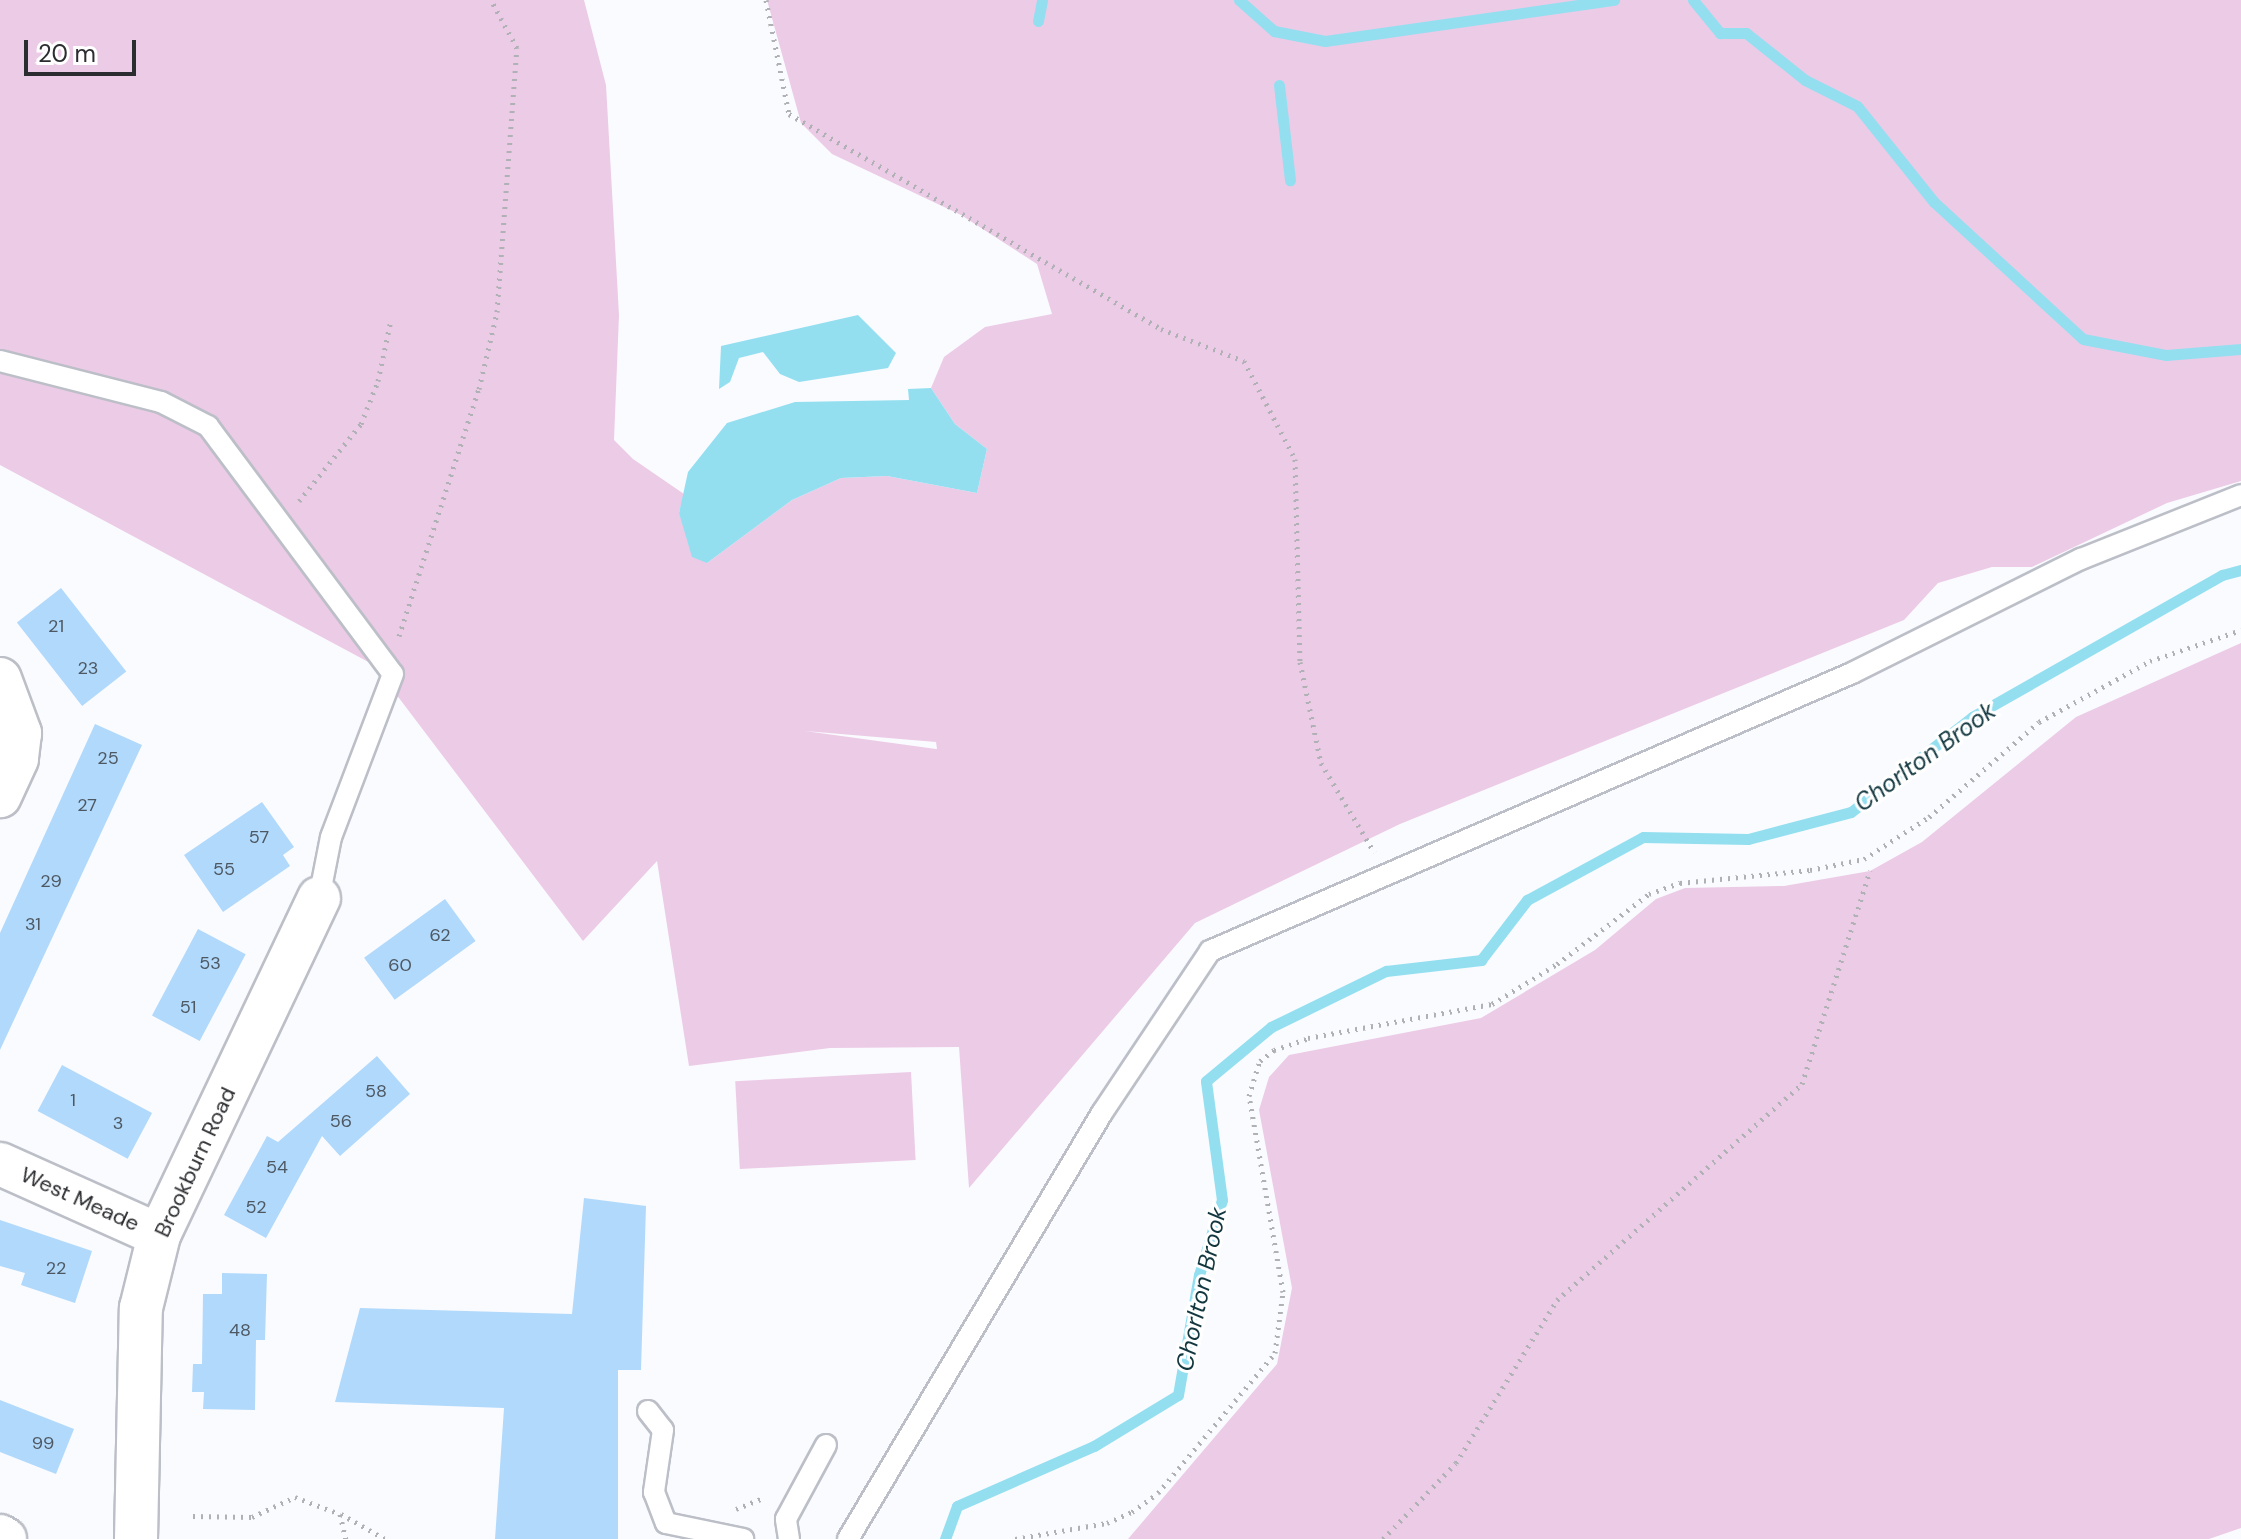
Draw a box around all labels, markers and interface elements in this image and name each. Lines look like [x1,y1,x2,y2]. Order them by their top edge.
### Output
scale bar [28,24,140,74]
text: 20 m [38,38,96,69]
house number: 21 [48,615,64,637]
house number: 23 [77,657,99,679]
water label: Chorlton Brook [1849,696,2001,818]
house number: 25 [97,747,119,769]
house number: 27 [77,794,97,816]
house number: 57 [249,826,269,848]
house number: 55 [213,858,235,880]
house number: 29 [40,870,62,892]
house number: 31 [25,913,41,935]
house number: 62 [429,924,451,946]
house number: 53 [199,952,221,974]
house number: 60 [388,954,412,976]
house number: 51 [180,996,196,1018]
house number: 58 [365,1080,387,1102]
street label: Brookburn Road [149,1083,241,1241]
house number: 1 [70,1089,76,1111]
house number: 56 [330,1110,352,1132]
house number: 3 [113,1112,123,1134]
house number: 54 [266,1156,288,1178]
street label: West Meade [17,1161,143,1237]
house number: 52 [245,1196,267,1218]
water label: Chorlton Brook [1170,1204,1232,1374]
house number: 22 [46,1257,66,1279]
house number: 48 [229,1319,251,1341]
house number: 99 [32,1432,54,1454]

